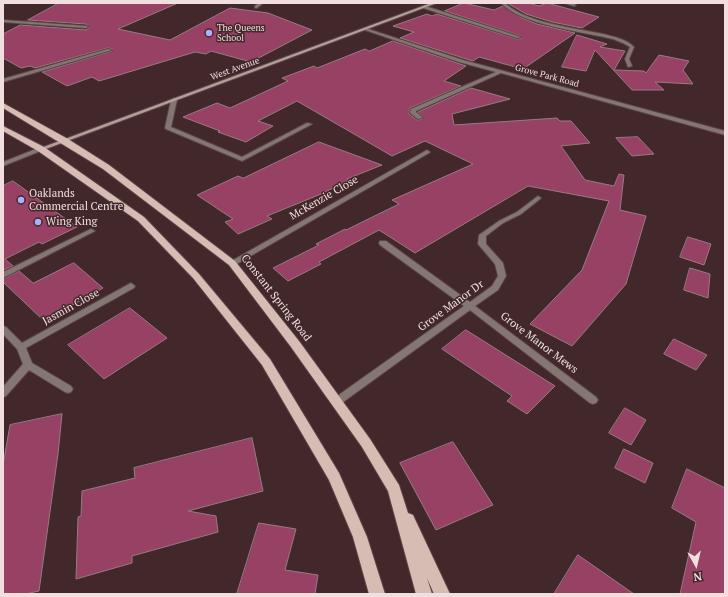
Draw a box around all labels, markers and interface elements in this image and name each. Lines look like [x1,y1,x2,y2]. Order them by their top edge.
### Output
place label: The Queens School [217,23,265,44]
marker: The Queens School [204,28,214,38]
street label: West Avenue [209,55,261,83]
street label: Grove Park Road [514,62,580,90]
street label: McKenzie Close [287,173,361,223]
place label: Oaklands Commercial Centre [29,187,123,213]
marker: Oaklands Commercial Centre [16,195,26,205]
place label: Wing King [46,215,97,229]
marker: Wing King [33,217,43,227]
street label: Constant Spring Road [238,252,314,344]
street label: Grove Manor Dr [416,278,486,334]
street label: Jasmin Close [40,286,102,328]
street label: Grove Manor Mews [498,310,580,376]
north arrow [676,545,716,585]
text: N [693,569,703,584]

